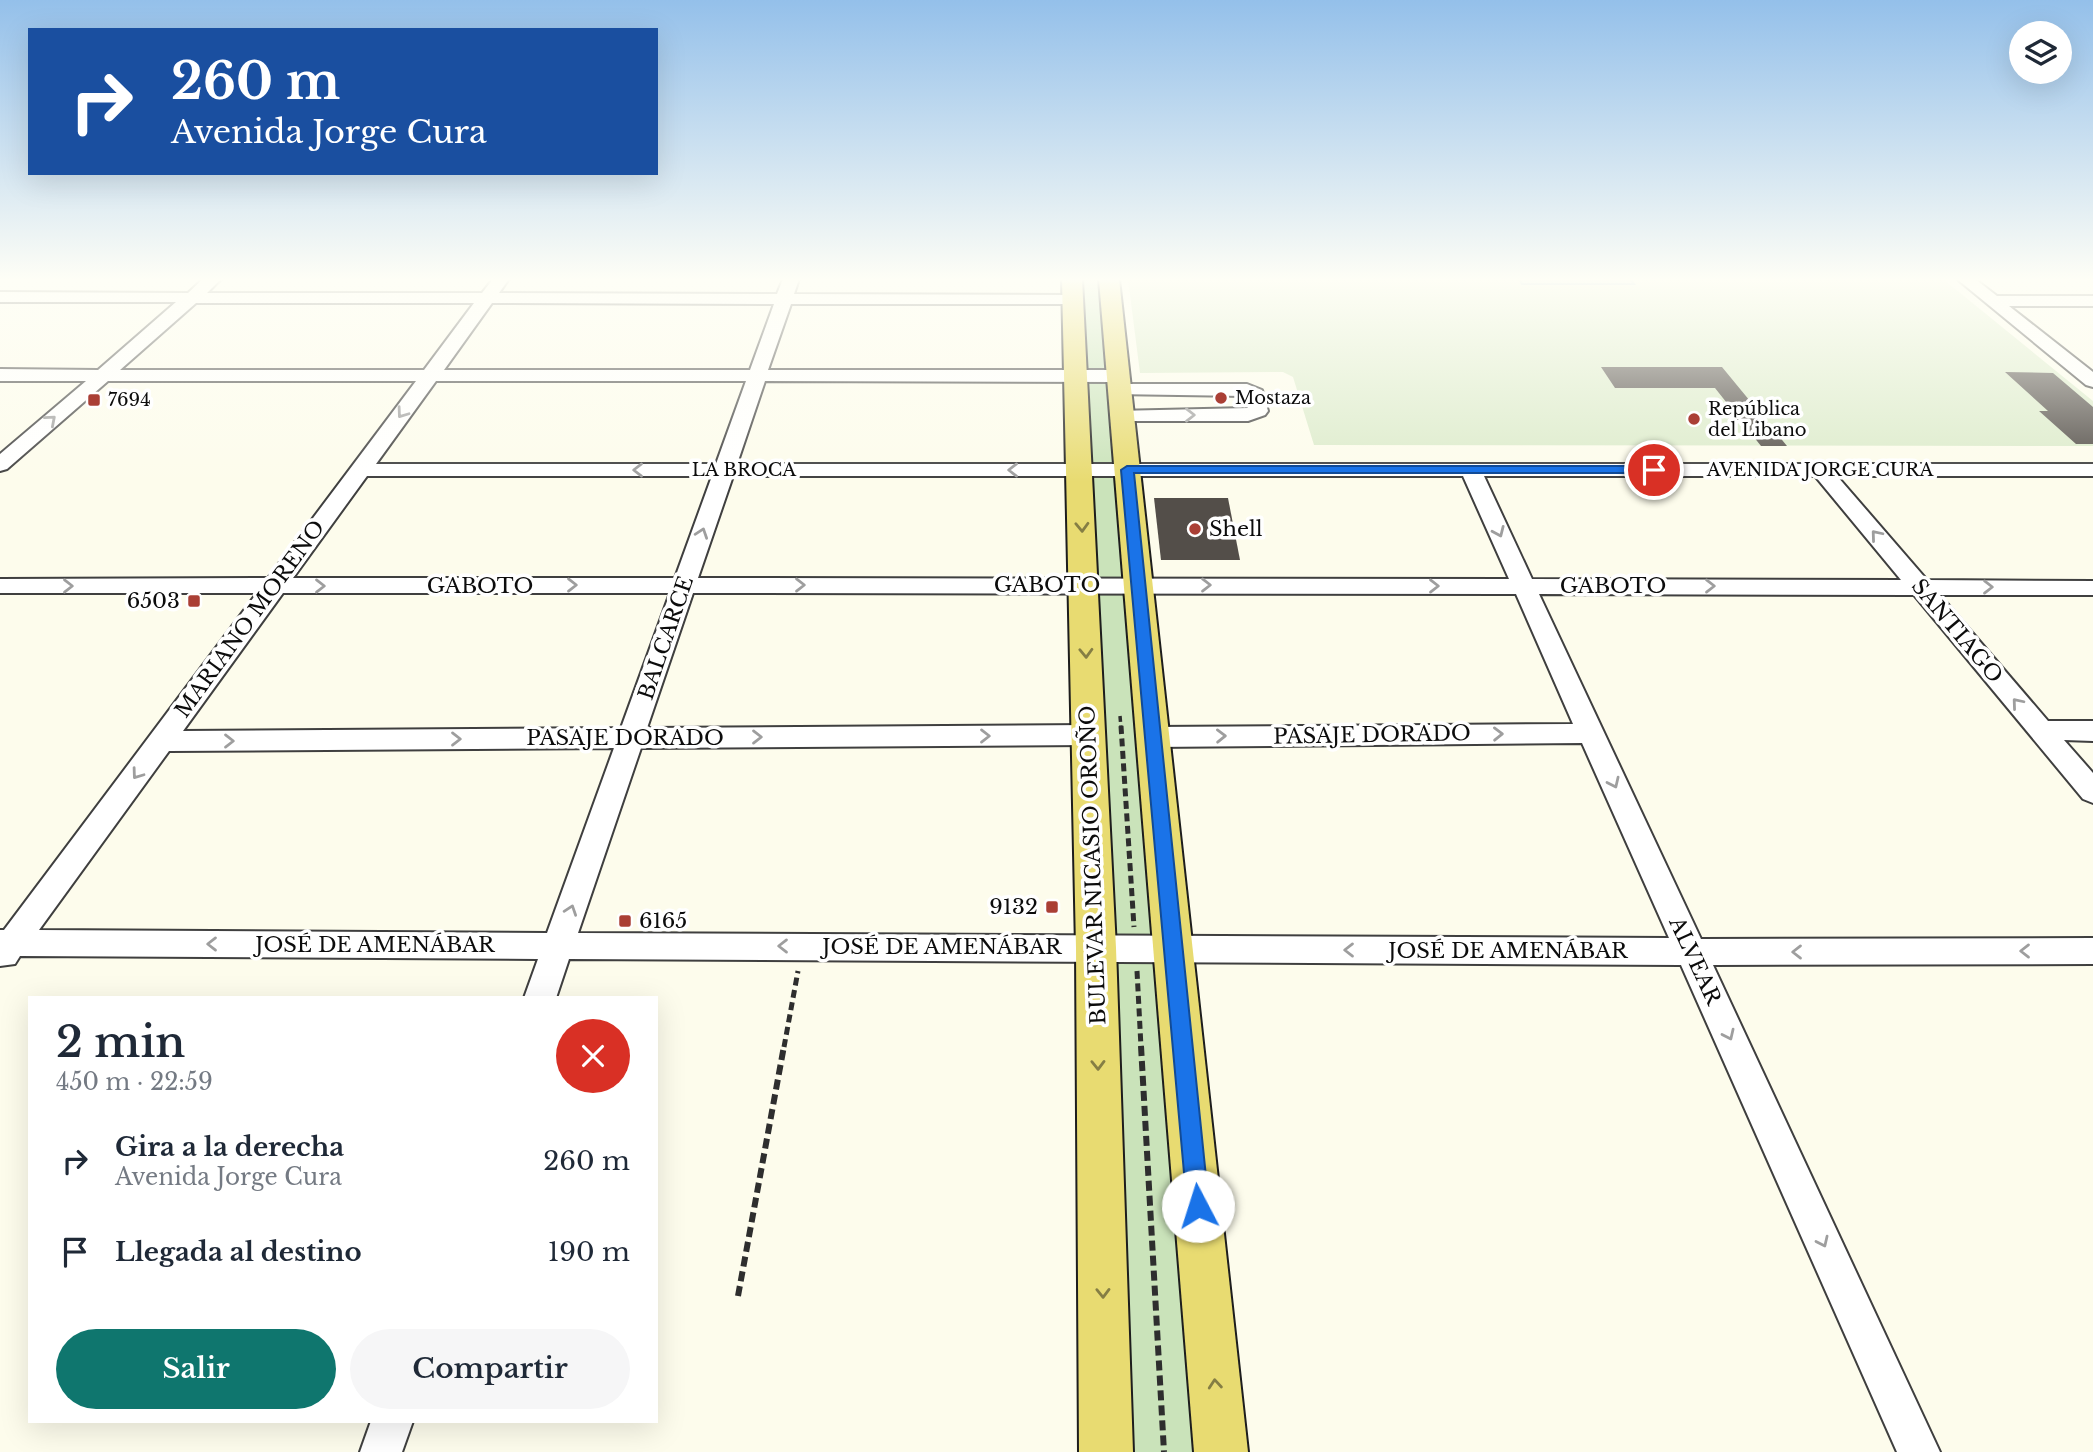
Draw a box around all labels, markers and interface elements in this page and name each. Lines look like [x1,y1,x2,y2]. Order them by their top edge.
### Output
map controls [2009,21,2072,84]
button: layers [2009,21,2072,84]
text: 260 m [171,51,340,112]
icon: right [56,56,147,147]
text: Avenida Jorge Cura [171,112,487,152]
place label: Mostaza [1235,387,1311,409]
place label: 7694 [108,389,151,411]
marker: Mostaza [1213,390,1229,406]
marker: 7694 [86,392,102,408]
place label: República del Libano [1708,398,1807,441]
one-way arrow [398,405,410,418]
one-way arrow [1185,407,1196,423]
marker: República del Libano [1686,411,1702,427]
one-way arrow [43,416,56,428]
pin [1624,440,1684,500]
icon: arrive [1635,451,1673,489]
street label: LA BROCA [692,459,797,481]
street label: AVENIDA JORGE CURA [1706,459,1934,481]
one-way arrow [632,462,643,478]
one-way arrow [1007,462,1017,478]
street label: MARIANO MORENO [170,515,330,723]
place label: Shell [1209,516,1263,542]
marker: Shell [1187,521,1203,537]
one-way arrow [1075,522,1090,533]
one-way arrow [1491,525,1505,537]
one-way arrow [694,528,708,540]
one-way arrow [1872,530,1884,543]
street label: GABOTO [994,572,1100,598]
street label: GABOTO [427,573,533,599]
street label: BALCARCE [633,573,699,703]
street label: GABOTO [1560,573,1666,599]
street label: SANTIAGO [1906,574,2008,688]
one-way arrow [567,577,578,593]
one-way arrow [795,577,805,593]
one-way arrow [1202,577,1212,593]
one-way arrow [63,578,74,594]
one-way arrow [315,578,326,594]
one-way arrow [1429,578,1440,594]
one-way arrow [1706,578,1716,594]
one-way arrow [1984,579,1994,595]
place label: 6503 [127,588,180,614]
marker: 6503 [186,593,202,609]
one-way arrow [1079,648,1094,659]
one-way arrow [2013,698,2026,710]
street label: BULEVAR NICASIO OROÑO [1074,705,1112,1025]
street label: PASAJE DORADO [1273,720,1471,750]
street label: PASAJE DORADO [526,725,724,751]
one-way arrow [1493,726,1503,742]
one-way arrow [980,728,990,744]
one-way arrow [752,729,763,745]
one-way arrow [1216,729,1227,744]
one-way arrow [451,731,462,747]
one-way arrow [224,733,234,749]
one-way arrow [132,766,145,778]
one-way arrow [1606,776,1620,789]
place label: 9132 [989,894,1038,920]
marker: 9132 [1044,899,1060,915]
one-way arrow [562,905,576,917]
place label: 6165 [639,908,687,934]
street label: ALVEAR [1663,912,1727,1010]
marker: 6165 [617,913,633,929]
street label: JOSÉ DE AMENÁBAR [252,932,496,958]
street label: JOSÉ DE AMENÁBAR [819,934,1063,960]
one-way arrow [207,936,217,952]
street label: JOSÉ DE AMENÁBAR [1385,938,1629,964]
one-way arrow [777,939,788,954]
one-way arrow [1344,942,1354,958]
one-way arrow [2019,943,2030,959]
one-way arrow [1792,944,1802,960]
text: 2 min [56,1016,185,1068]
button: close [556,1019,630,1093]
one-way arrow [1721,1028,1735,1040]
one-way arrow [1091,1060,1106,1071]
text: 450 m · 22:59 [56,1068,213,1096]
text: Gira a la derecha [115,1131,344,1163]
icon: right [56,1142,94,1180]
text: 260 m [543,1145,630,1177]
text: Avenida Jorge Cura [115,1163,342,1191]
position arrow [1161,1169,1235,1243]
icon: arrive [56,1233,94,1271]
one-way arrow [1815,1235,1829,1247]
text: Llegada al destino [115,1236,362,1268]
text: 190 m [548,1236,630,1268]
one-way arrow [1095,1288,1111,1298]
button: Salir [56,1329,336,1409]
button: Compartir [350,1329,630,1409]
one-way arrow [1208,1378,1223,1389]

